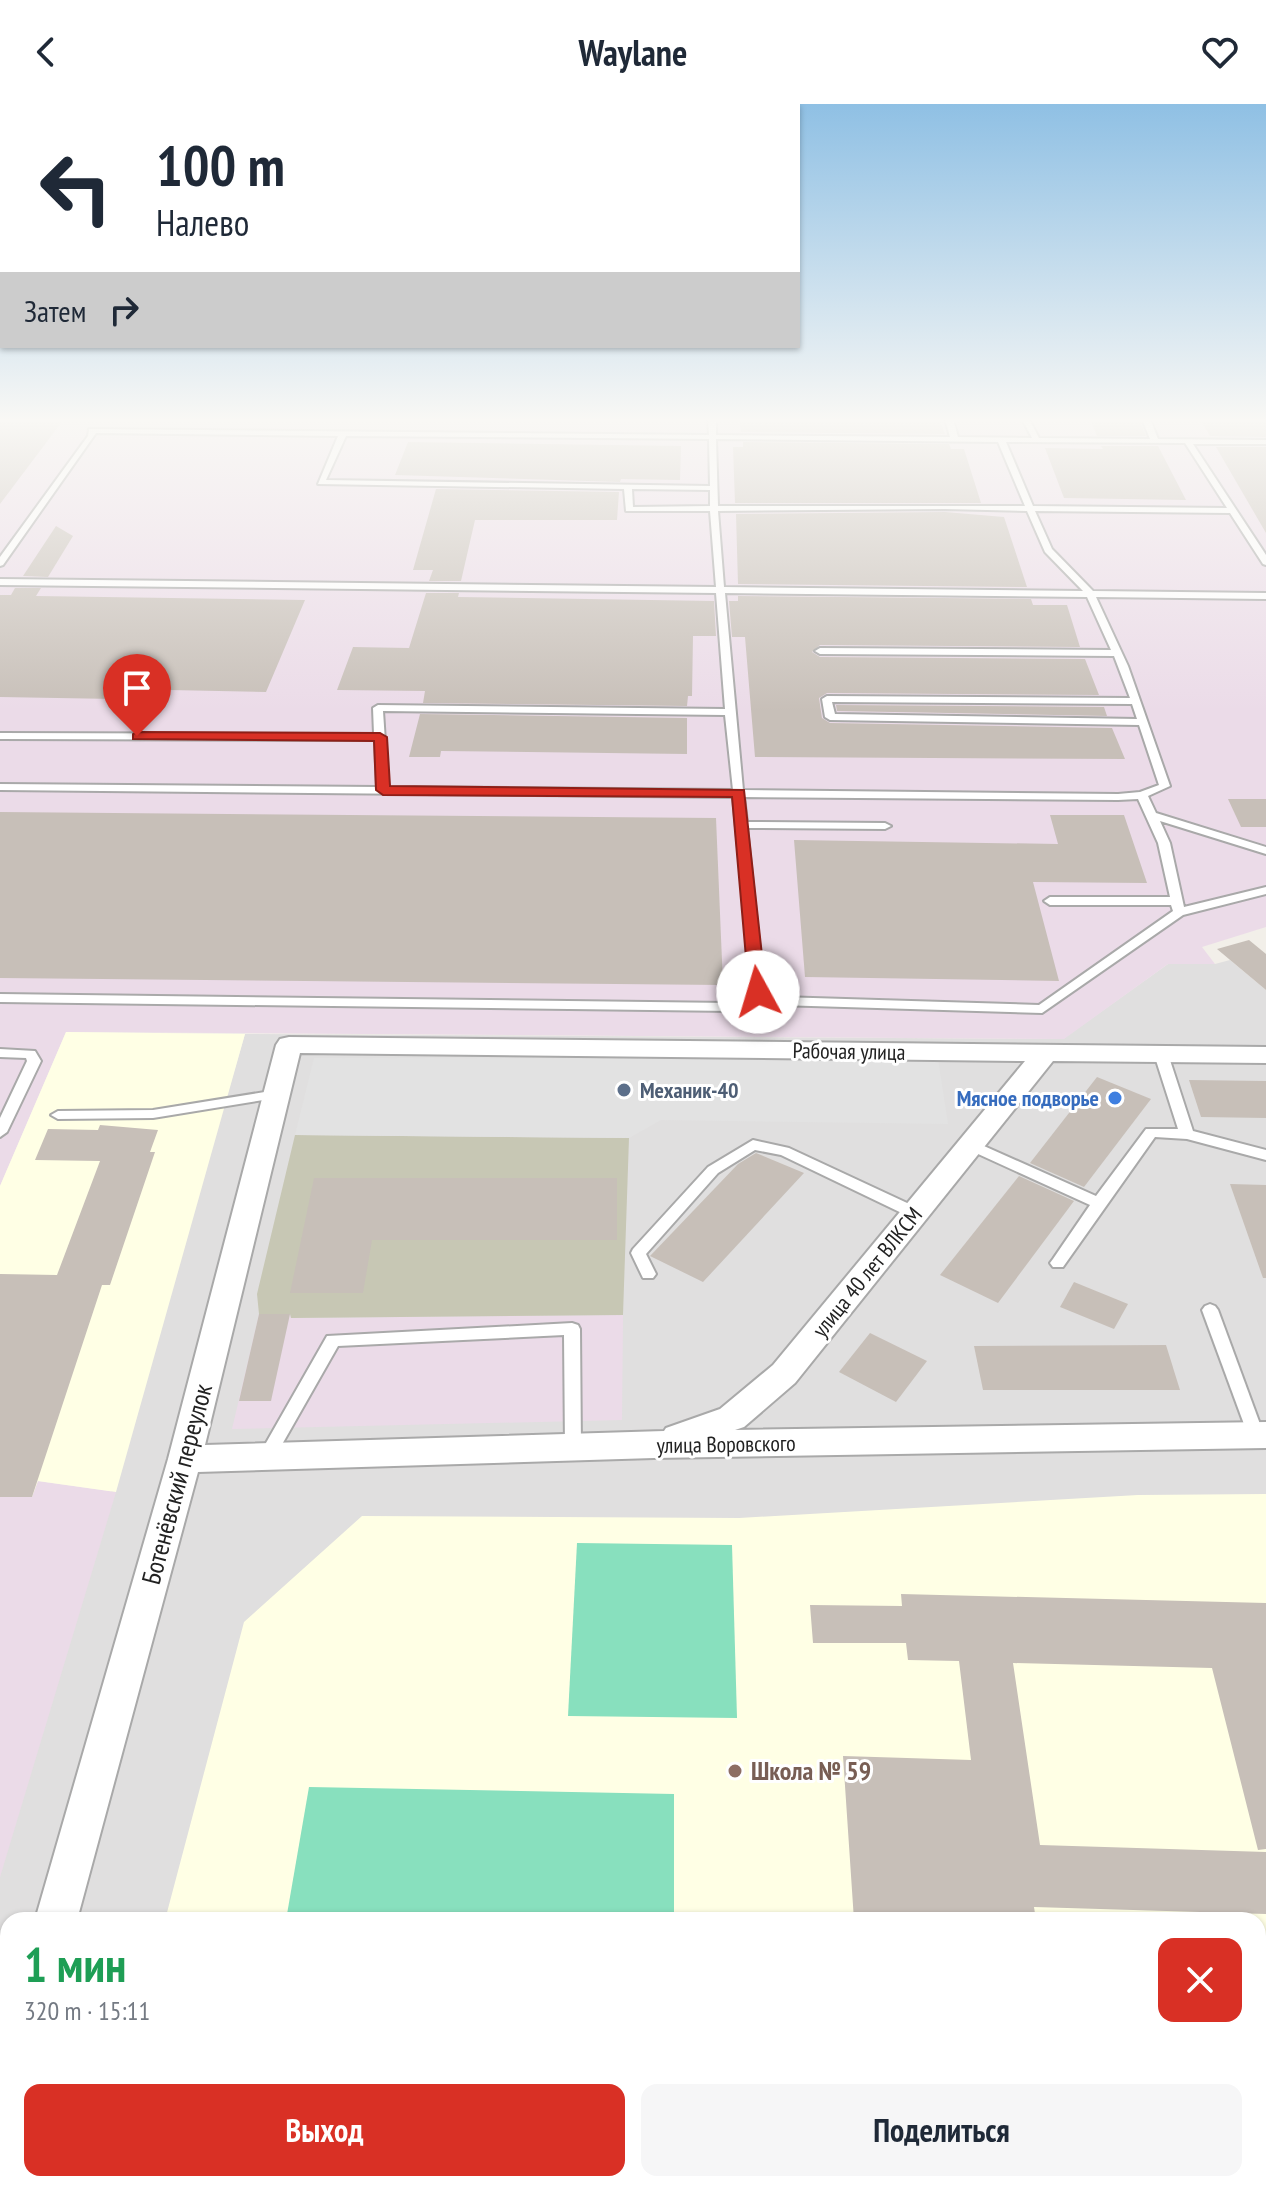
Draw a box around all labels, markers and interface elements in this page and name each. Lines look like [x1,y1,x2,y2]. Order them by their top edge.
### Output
text: Waylane [579,29,687,76]
icon: back [24,30,68,74]
icon: heart [1198,30,1242,74]
text: 100 m [156,129,285,201]
icon: left [24,136,128,240]
text: Налево [156,199,249,246]
icon: right [102,288,146,332]
text: Затем [24,291,86,330]
pin [103,654,171,736]
icon: arrive [115,666,159,710]
position arrow [716,950,800,1034]
street label: Рабочая улица [792,1036,906,1066]
place label: Механик-40 [640,1076,739,1104]
marker: Механик-40 [615,1081,633,1099]
place label: Мясное подворье [957,1084,1099,1112]
marker: Мясное подворье [1106,1089,1124,1107]
street label: улица 40 лет ВЛКСМ [806,1201,928,1343]
street label: Ботенёвский переулок [134,1380,219,1588]
street label: улица Воровского [656,1429,796,1459]
place label: Школа № 59 [751,1754,871,1787]
marker: Школа № 59 [726,1762,744,1780]
text: 1 мин [24,1933,126,1995]
button: close [1158,1938,1242,2022]
text: 320 m · 15:11 [24,1994,150,2027]
button: Выход [24,2084,625,2176]
button: Поделиться [641,2084,1242,2176]

